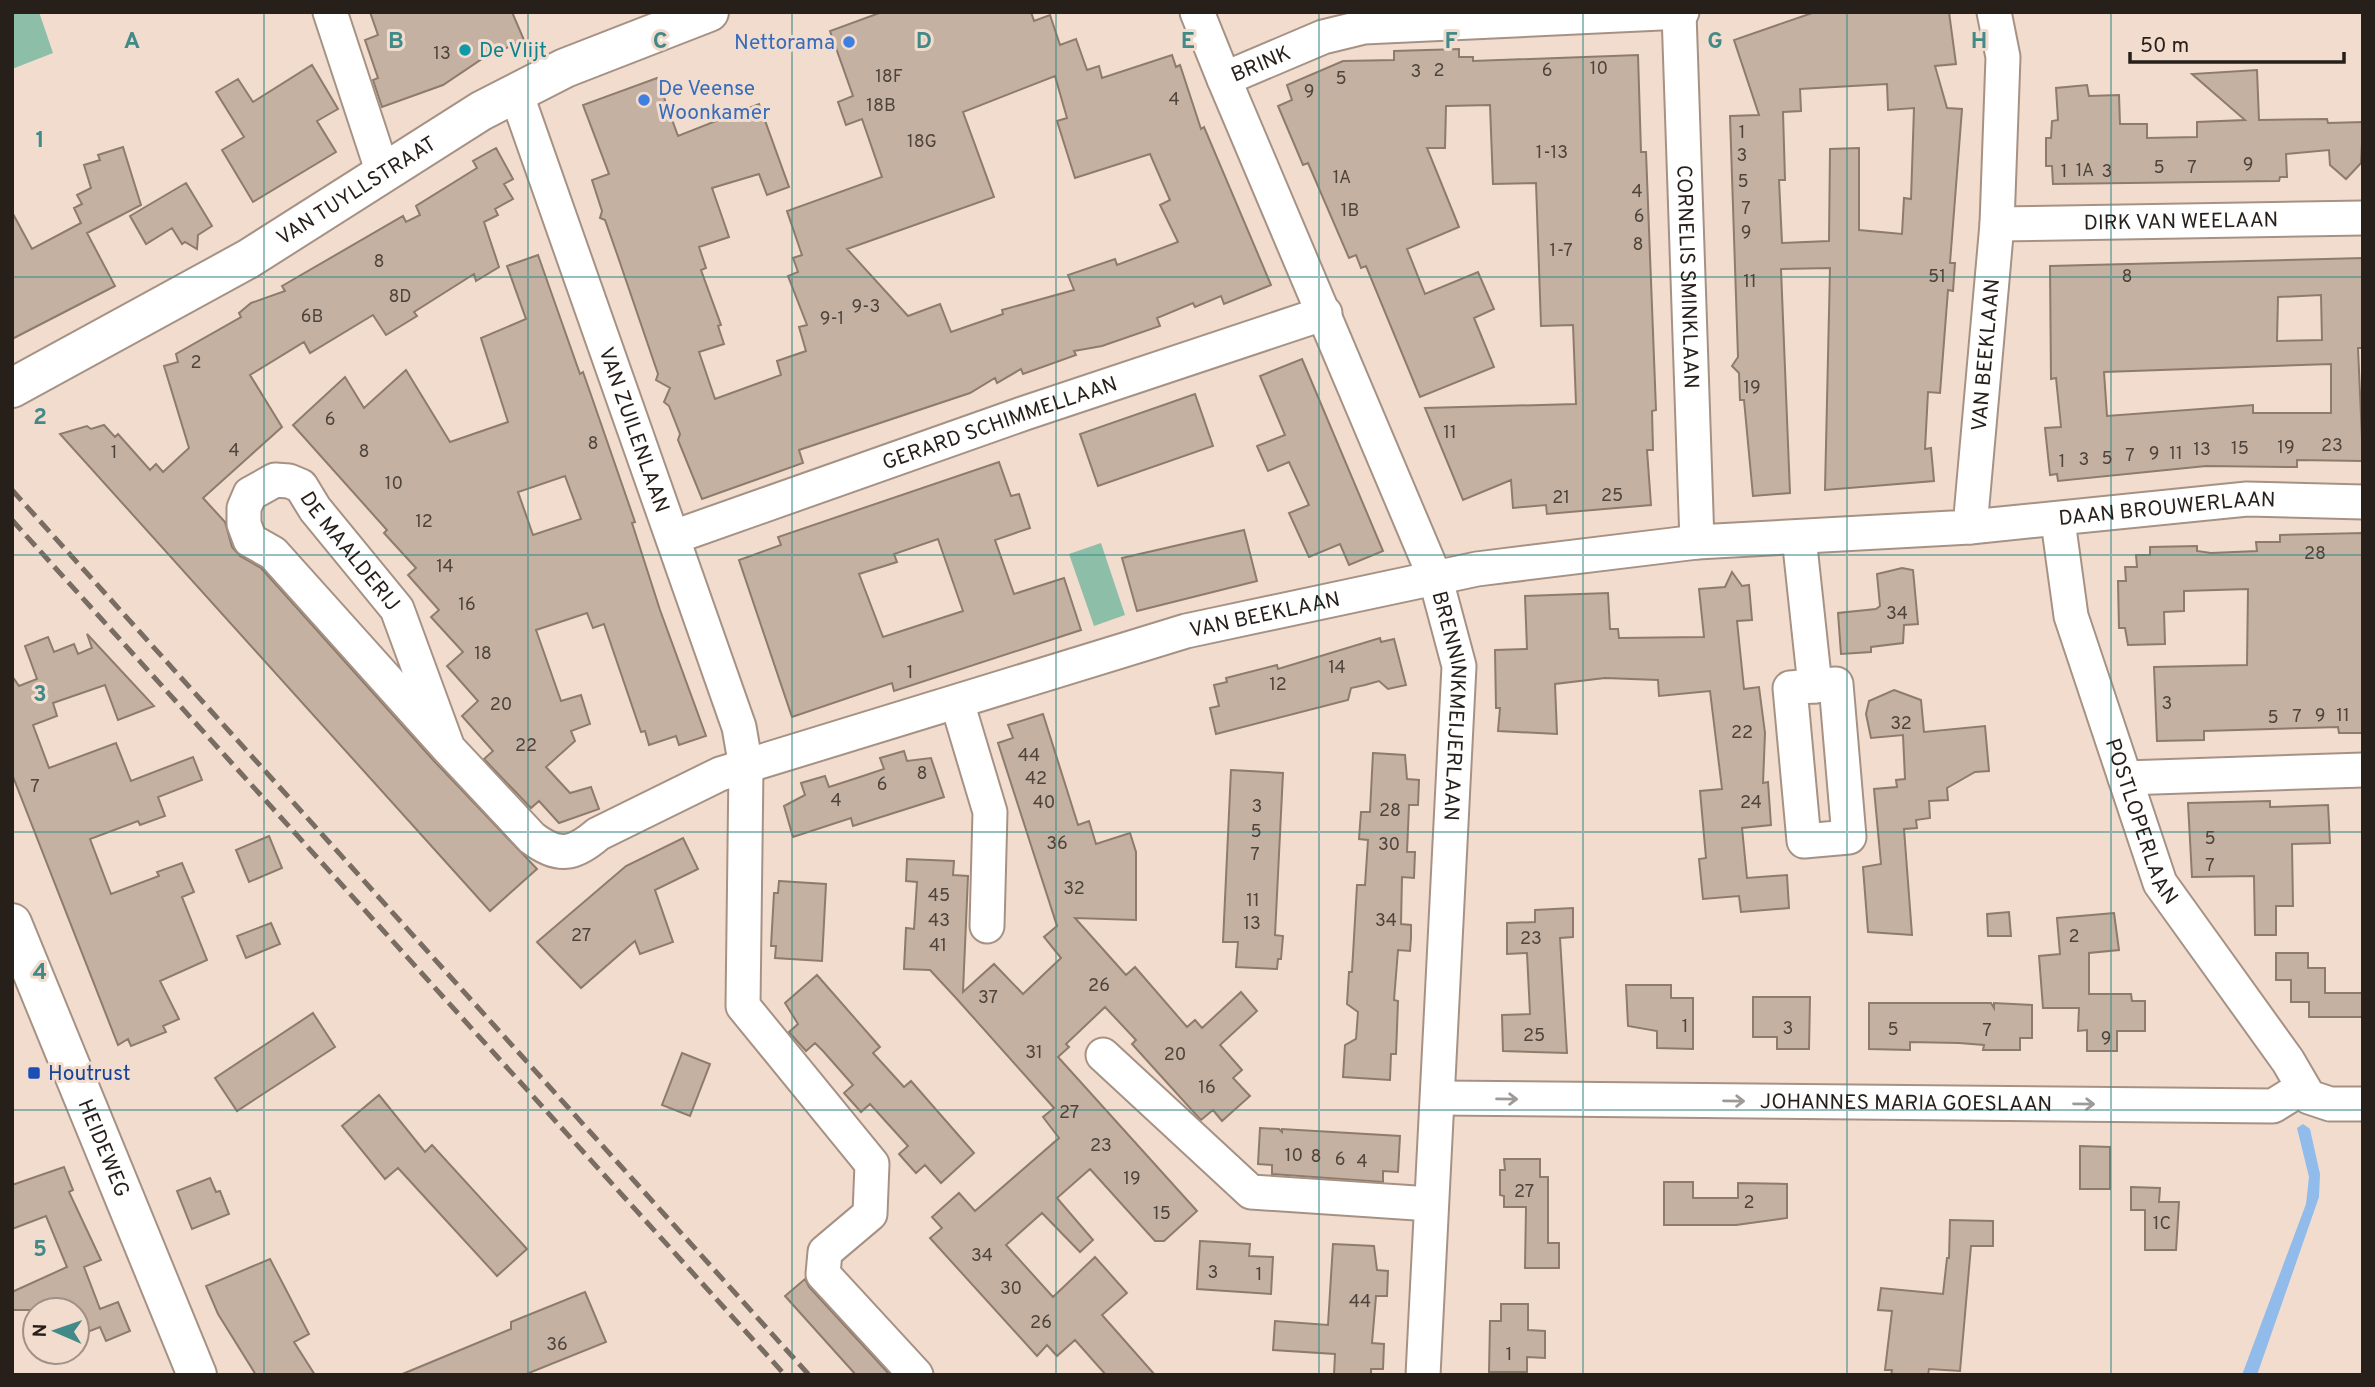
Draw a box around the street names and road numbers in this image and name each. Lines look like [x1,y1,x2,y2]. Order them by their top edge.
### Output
street label: BRINK [1227,40,1295,89]
street label: VAN TUYLLSTRAAT [272,131,442,252]
street label: CORNELIS SMINKLAAN [1669,164,1704,389]
street label: DIRK VAN WEELAAN [2083,207,2279,238]
street label: VAN BEEKLAAN [1967,277,2007,432]
street label: VAN ZUILENLAAN [591,344,675,517]
street label: GERARD SCHIMMELLAAN [879,371,1121,477]
street label: DE MAALDERIJ [293,487,405,617]
street label: DAAN BROUWERLAAN [2057,487,2276,533]
street label: VAN BEEKLAAN [1187,587,1343,645]
street label: BRENNINKMEIJERLAAN [1425,588,1471,822]
street label: POSTLOPERLAAN [2098,735,2183,911]
street label: JOHANNES MARIA GOESLAAN [1760,1089,2052,1119]
street label: HEIDEWEG [71,1095,135,1201]

